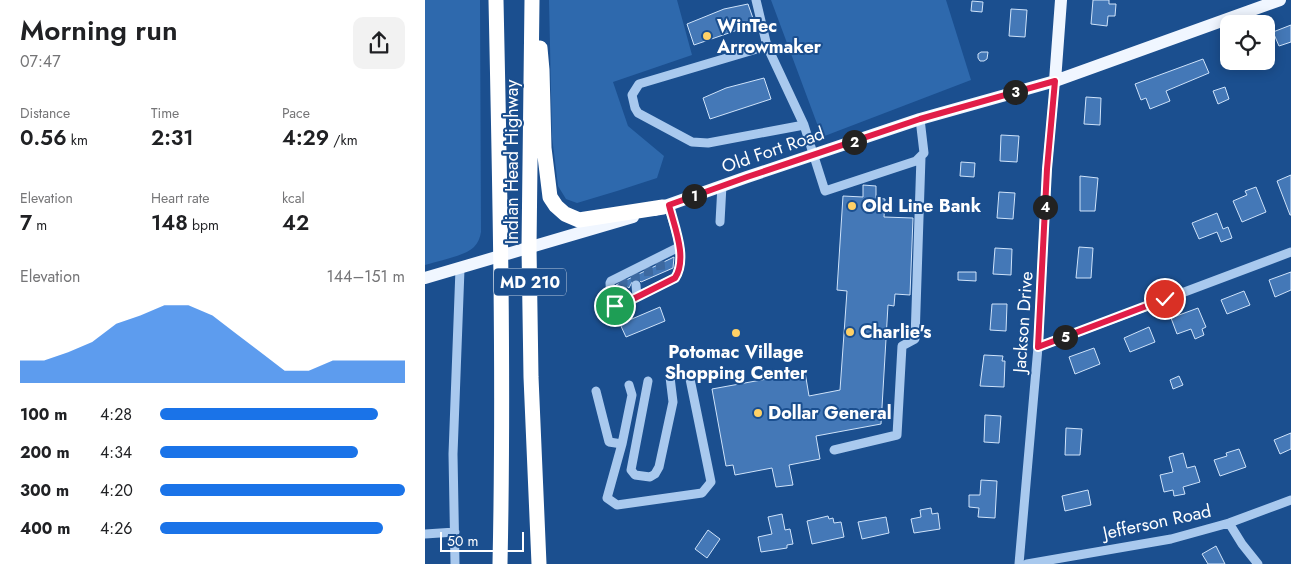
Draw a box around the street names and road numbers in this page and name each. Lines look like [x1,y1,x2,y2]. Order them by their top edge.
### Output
street label: Indian Head Highway [499,80,525,244]
street label: Old Fort Road [718,120,828,180]
road number: MD 210 [494,268,566,296]
street label: Jackson Drive [1006,270,1040,376]
street label: Jefferson Road [1098,498,1214,547]

